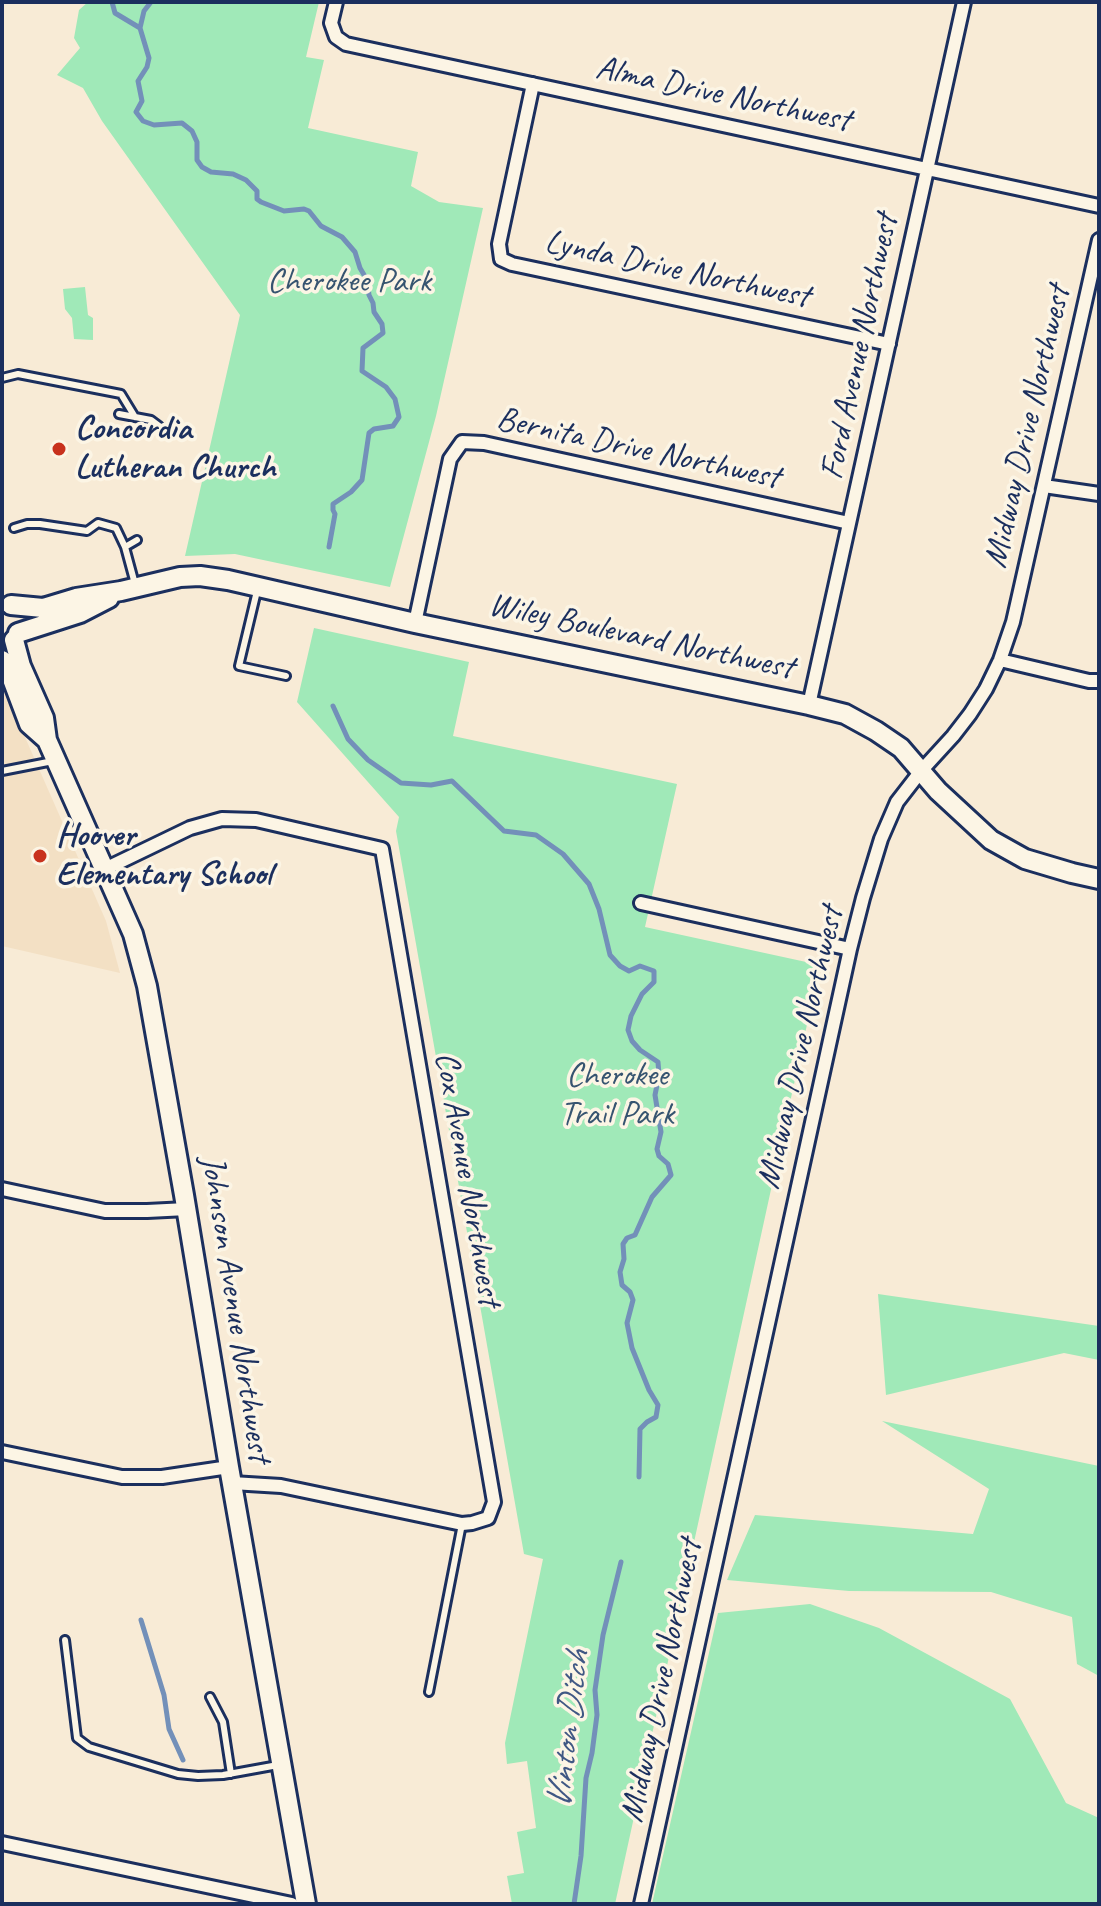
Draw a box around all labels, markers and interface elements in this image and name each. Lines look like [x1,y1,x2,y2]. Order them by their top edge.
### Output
street label: Alma Drive Northwest [592,48,854,142]
street label: Ford Avenue Northwest [812,211,908,483]
street label: Lynda Drive Northwest [541,222,813,318]
park label: Cherokee Park [267,262,431,302]
street label: Midway Drive Northwest [976,282,1080,572]
street label: Bernita Drive Northwest [493,399,783,499]
place label: Concordia Lutheran Church [75,409,276,488]
marker: Concordia Lutheran Church [50,440,68,458]
street label: Wiley Boulevard Northwest [485,585,797,689]
place label: Hoover Elementary School [56,816,272,896]
marker: Hoover Elementary School [31,847,49,865]
street label: Midway Drive Northwest [749,903,853,1193]
street label: Cox Avenue Northwest [425,1049,509,1309]
park label: Cherokee Trail Park [560,1056,674,1136]
street label: Johnson Avenue Northwest [191,1153,279,1465]
street label: Midway Drive Northwest [612,1536,712,1826]
water label: Vinton Ditch [538,1648,600,1812]

